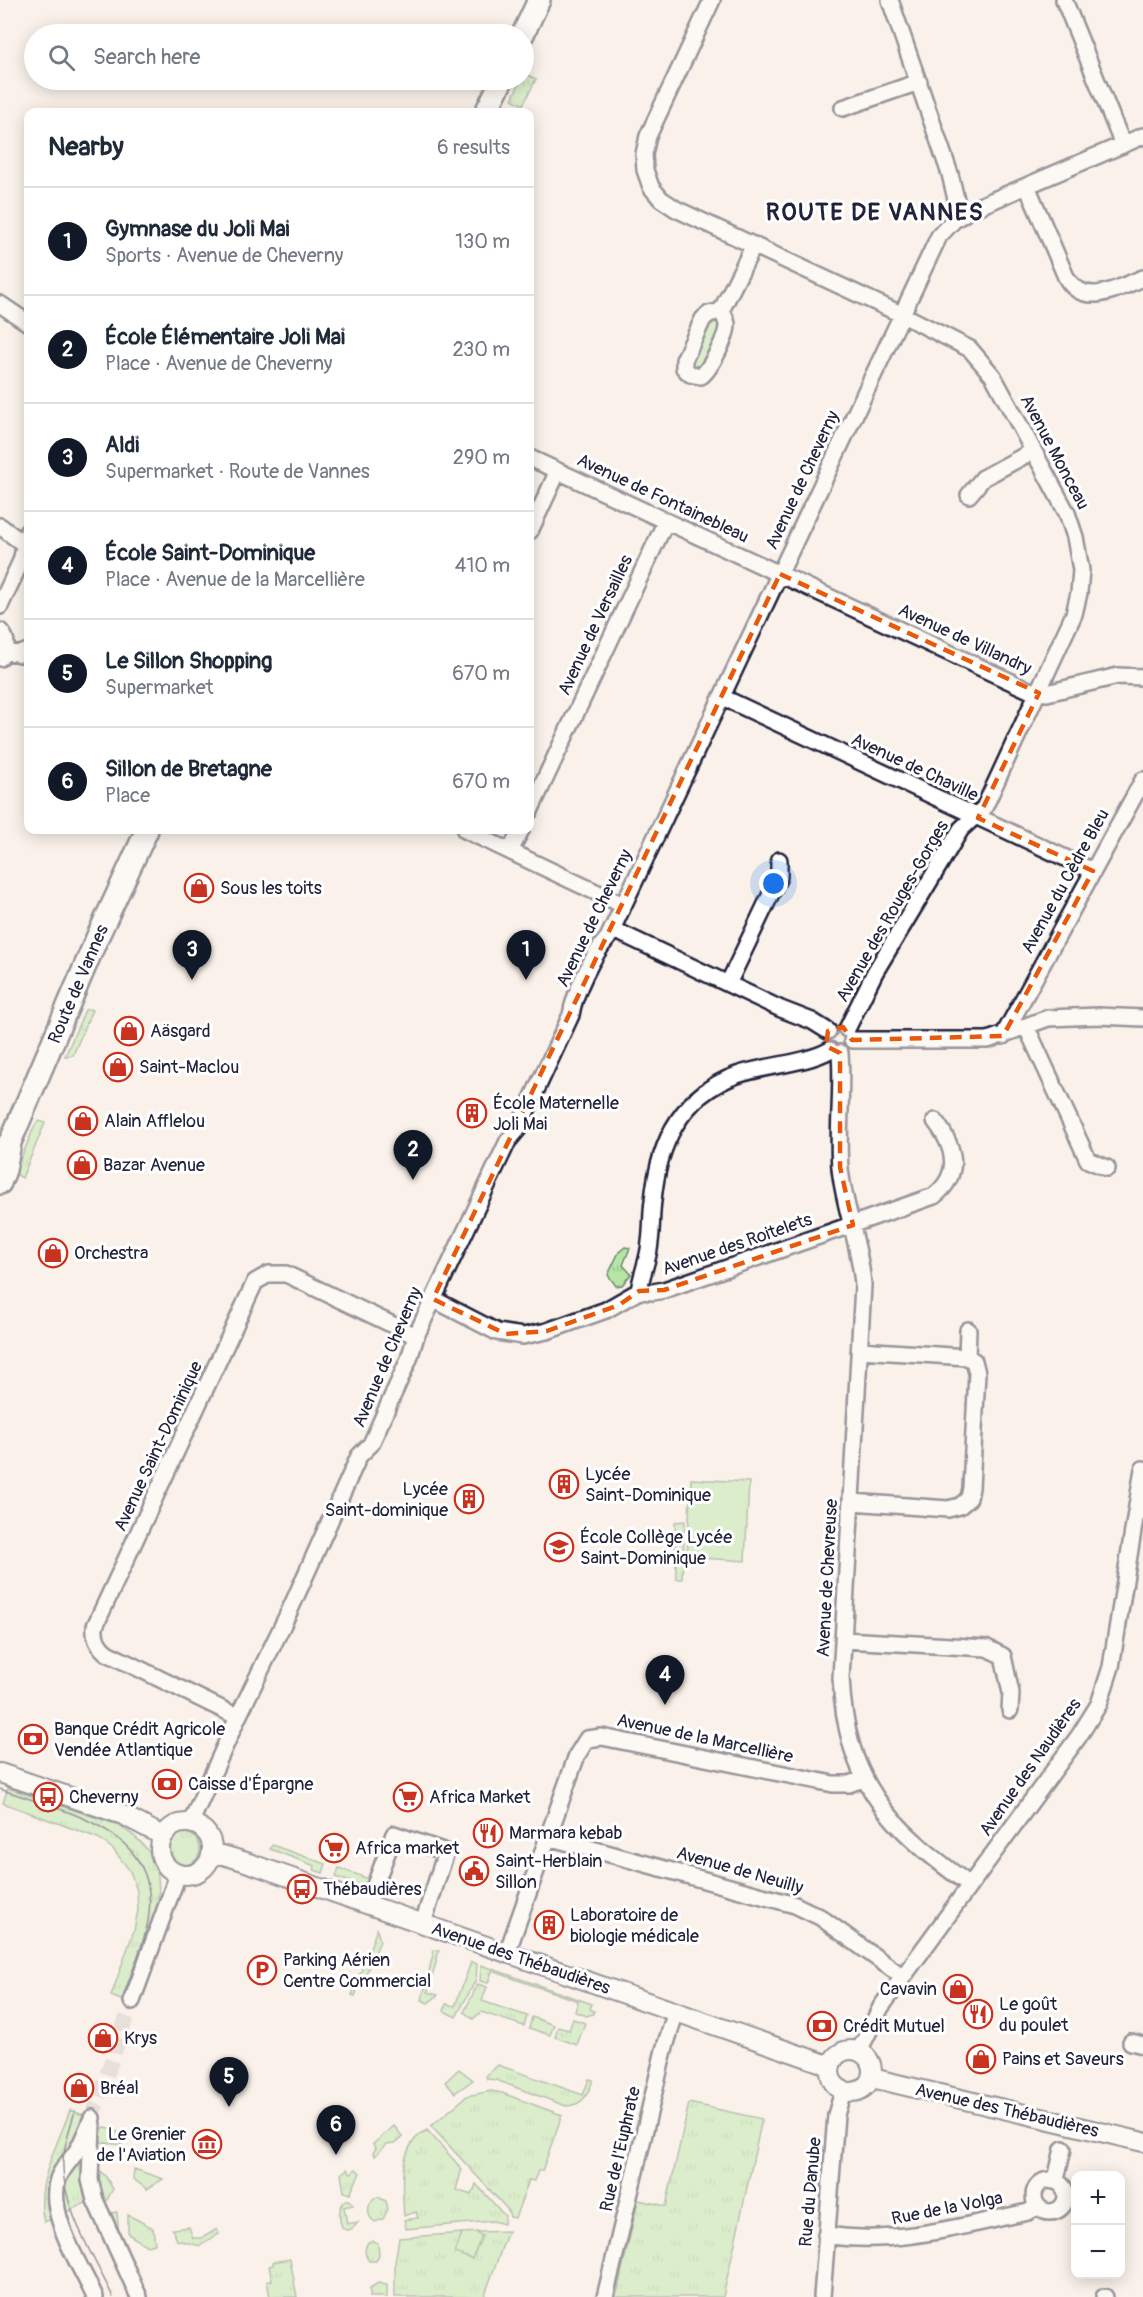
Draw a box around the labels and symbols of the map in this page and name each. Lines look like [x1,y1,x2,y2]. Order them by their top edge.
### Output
district label: ROUTE DE VANNES [766,198,984,227]
street label: Avenue Monceau [1015,391,1095,514]
street label: Avenue de Cheverny [760,407,845,553]
street label: Avenue de Fontainebleau [573,448,752,548]
street label: Avenue de Versailles [553,551,638,699]
street label: Avenue de Villandry [894,598,1035,681]
street label: Avenue de Chaville [848,728,982,807]
street label: Avenue du Cèdre Bleu [1016,805,1115,958]
street label: Avenue des Rouges-Gorges [831,816,954,1006]
street label: Avenue de Cheverny [551,845,638,991]
your location [759,869,788,898]
shop icon: Sous les toits [183,872,215,904]
place label: Sous les toits [220,877,322,900]
street label: Route de Vannes [43,921,114,1047]
pin: 3 [172,930,212,980]
pin: 1 [506,930,546,980]
shop icon: Aäsgard [113,1015,145,1047]
place label: Aäsgard [150,1020,211,1043]
shop icon: Saint-Maclou [102,1051,134,1083]
place label: Saint-Maclou [139,1056,239,1079]
place label: École Maternelle Joli Mai [493,1092,619,1136]
building icon: École Maternelle Joli Mai [456,1097,488,1129]
shop icon: Alain Afflelou [67,1105,99,1137]
place label: Alain Afflelou [104,1110,205,1133]
pin: 2 [394,1130,432,1180]
shop icon: Bazar Avenue [66,1149,98,1181]
place label: Bazar Avenue [103,1154,205,1177]
street label: Avenue des Roitelets [659,1208,815,1281]
shop icon: Orchestra [37,1237,69,1269]
place label: Orchestra [74,1242,148,1265]
street label: Avenue de Cheverny [347,1283,428,1431]
street label: Avenue Saint-Dominique [109,1357,208,1535]
place label: Lycée Saint-Dominique [585,1463,711,1507]
building icon: Lycée Saint-Dominique [548,1468,580,1500]
place label: Lycée Saint-dominique [325,1478,448,1522]
building icon: Lycée Saint-dominique [453,1483,485,1515]
street label: Avenue de Chevreuse [812,1498,843,1658]
place label: École Collège Lycée Saint-Dominique [580,1526,732,1570]
school or university icon: École Collège Lycée Saint-Dominique [543,1531,575,1563]
pin: 4 [646,1656,684,1705]
street label: Avenue des Naudières [974,1694,1087,1841]
street label: Avenue de la Marcellière [615,1709,795,1768]
place label: Banque Crédit Agricole Vendée Atlantique [54,1718,225,1762]
bank icon: Banque Crédit Agricole Vendée Atlantique [17,1723,49,1755]
bank icon: Caisse d'Épargne [151,1768,183,1800]
place label: Caisse d'Épargne [188,1773,314,1796]
bus stop icon: Cheverny [32,1781,64,1813]
supermarket icon: Africa Market [392,1781,424,1813]
place label: Cheverny [69,1786,139,1809]
place label: Africa Market [429,1786,531,1809]
restaurant icon: Marmara kebab [472,1817,504,1849]
place label: Marmara kebab [509,1822,622,1845]
supermarket icon: Africa market [318,1832,350,1864]
place label: Africa market [355,1837,460,1860]
street label: Avenue de Neuilly [674,1841,806,1900]
place label: Saint-Herblain Sillon [495,1850,603,1894]
public building icon: Saint-Herblain Sillon [458,1855,490,1887]
bus stop icon: Thébaudières [286,1873,318,1905]
place label: Thébaudières [323,1878,422,1901]
place label: Laboratoire de biologie médicale [570,1904,699,1948]
building icon: Laboratoire de biologie médicale [533,1909,565,1941]
street label: Avenue des Thébaudières [428,1917,613,2000]
place label: Parking Aérien Centre Commercial [283,1949,431,1993]
parking icon: Parking Aérien Centre Commercial [246,1954,278,1986]
shop icon: Cavavin [942,1973,974,2005]
place label: Cavavin [880,1978,937,2001]
place label: Le goût du poulet [999,1993,1069,2037]
restaurant icon: Le goût du poulet [962,1998,994,2030]
bank icon: Crédit Mutuel [806,2010,838,2042]
place label: Crédit Mutuel [843,2015,945,2038]
shop icon: Krys [87,2022,119,2054]
place label: Krys [124,2027,157,2050]
shop icon: Pains et Saveurs [965,2043,997,2075]
place label: Pains et Saveurs [1002,2048,1124,2071]
pin: 5 [210,2058,248,2107]
shop icon: Bréal [63,2072,95,2104]
place label: Bréal [100,2077,139,2100]
street label: Avenue des Thébaudières [913,2078,1101,2143]
street label: Rue de l'Euphrate [595,2084,646,2214]
pin: 6 [316,2106,356,2155]
place label: Le Grenier de l'Aviation [97,2123,187,2167]
museum icon: Le Grenier de l'Aviation [191,2128,223,2160]
street label: Rue du Danube [794,2136,827,2248]
street label: Rue de la Volga [890,2186,1005,2231]

